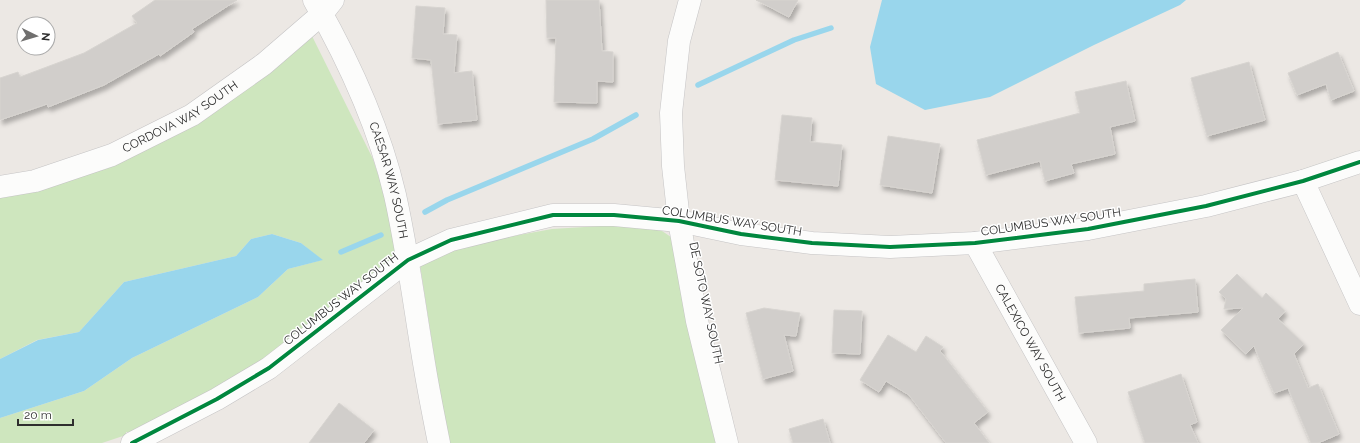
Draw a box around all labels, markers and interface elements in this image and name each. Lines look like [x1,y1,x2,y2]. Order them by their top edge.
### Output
north arrow [16,16,56,56]
text: N [39,32,52,42]
street label: CORDOVA WAY SOUTH [120,78,240,156]
street label: CAESAR WAY SOUTH [366,120,411,240]
street label: COLUMBUS WAY SOUTH [661,203,803,239]
street label: COLUMBUS WAY SOUTH [980,205,1122,239]
street label: DE SOTO WAY SOUTH [686,241,726,365]
street label: COLUMBUS WAY SOUTH [281,250,401,348]
street label: CALEXICO WAY SOUTH [992,282,1068,404]
scale bar [18,401,73,427]
text: 20 m [24,408,52,422]

